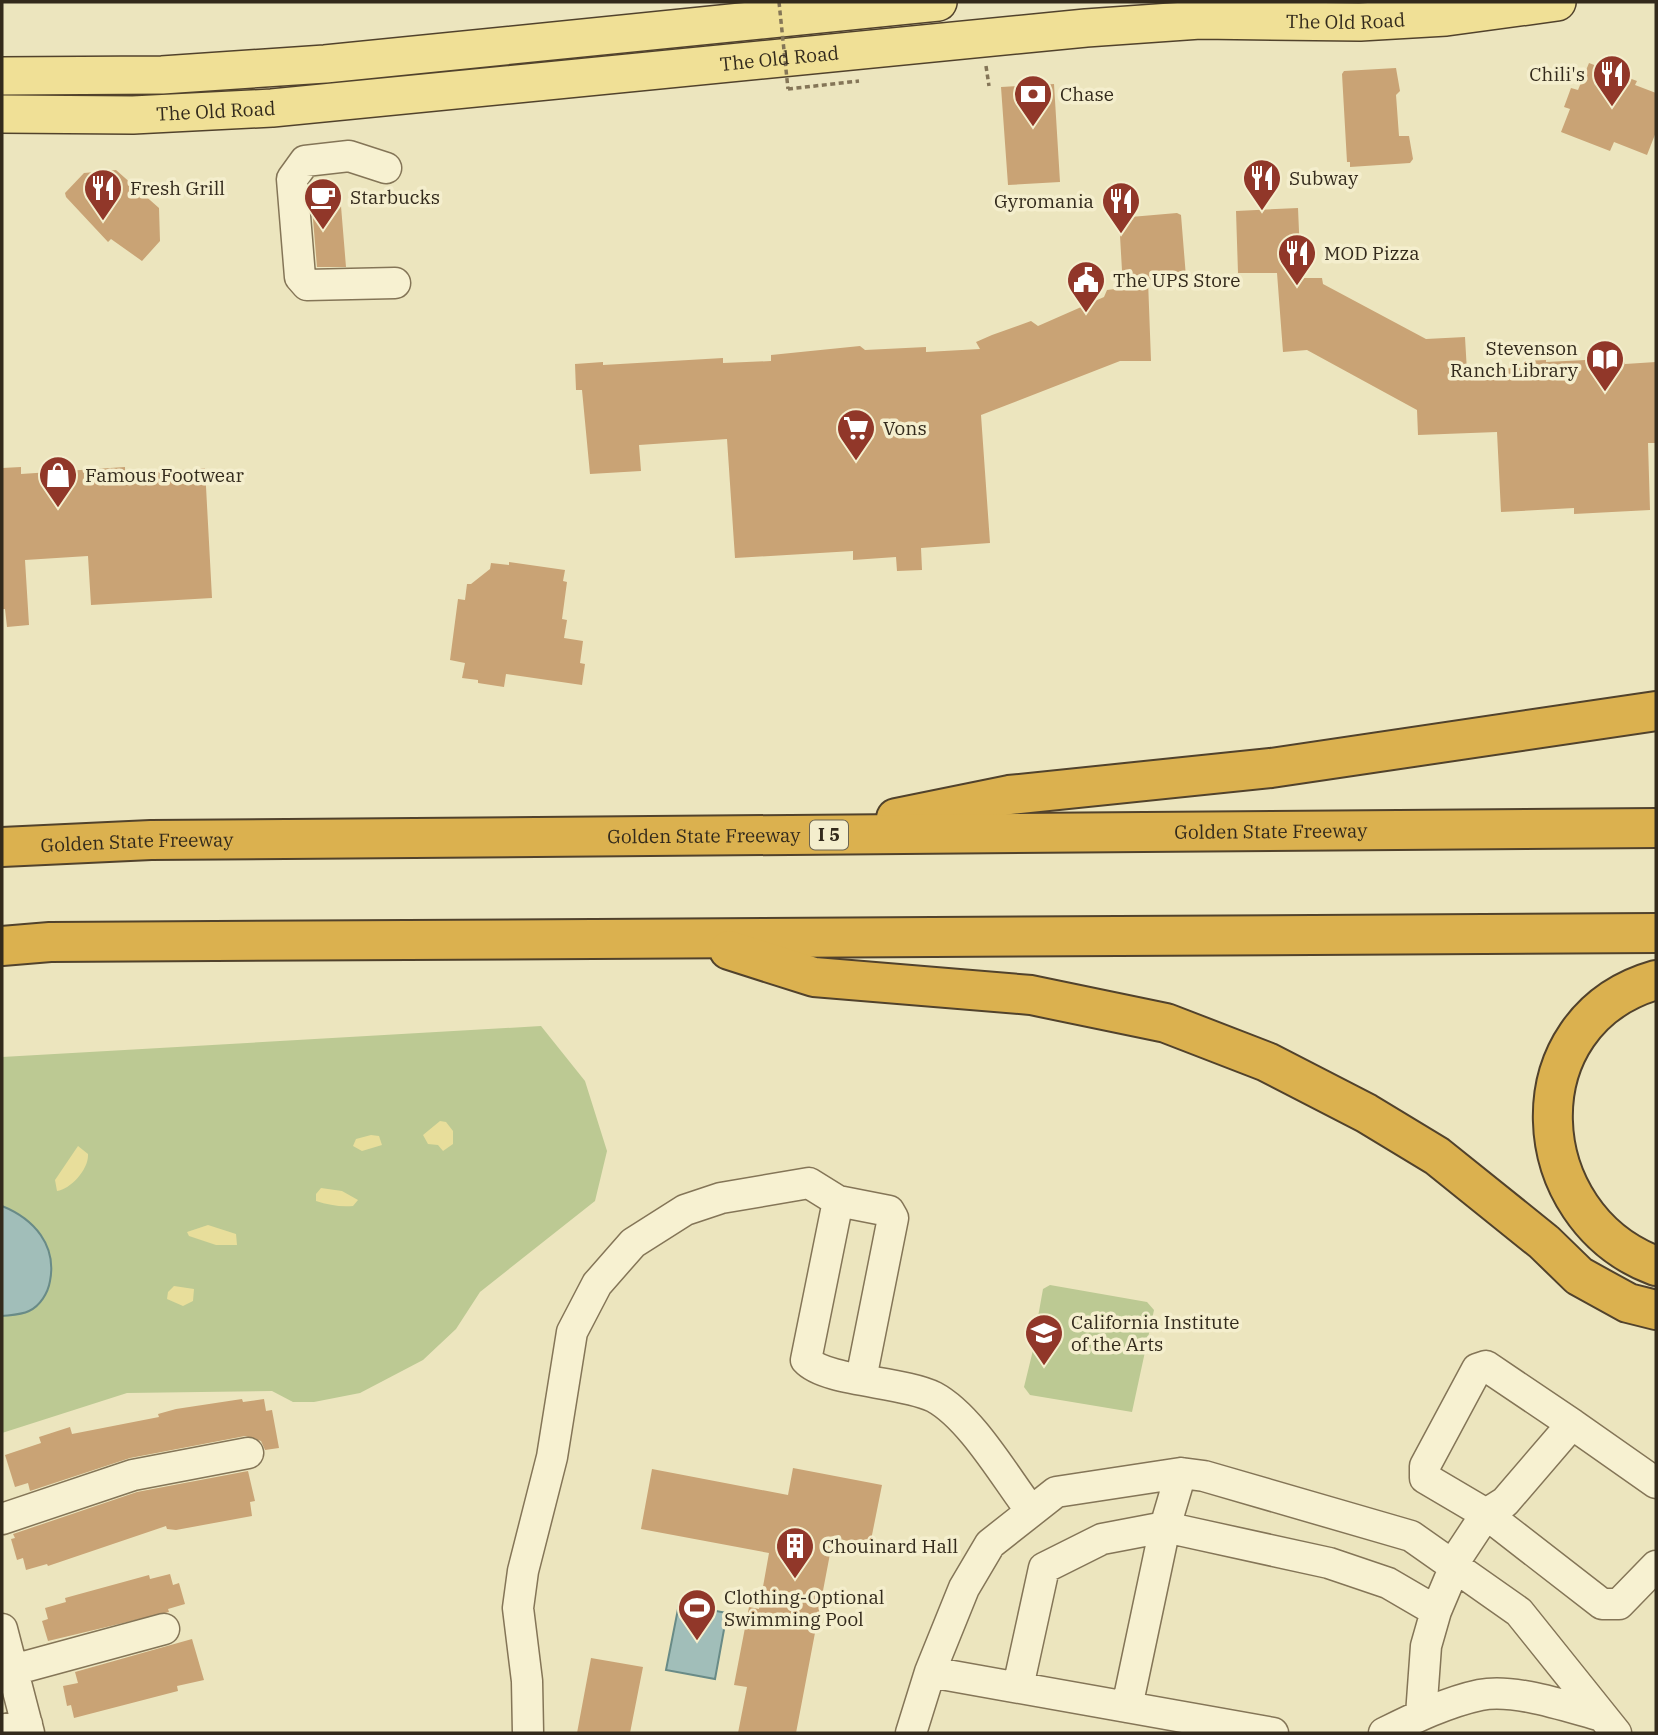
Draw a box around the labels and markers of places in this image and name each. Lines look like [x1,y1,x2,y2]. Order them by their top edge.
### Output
restaurant icon: Chili's [1591,53,1633,108]
place label: Chili's [1529,62,1585,86]
bank icon: Chase [1012,73,1054,128]
place label: Chase [1060,82,1114,106]
restaurant icon: Subway [1241,157,1283,212]
place label: Subway [1289,166,1359,190]
restaurant icon: Fresh Grill [82,167,124,222]
place label: Fresh Grill [130,176,225,200]
cafe icon: Starbucks [302,176,344,231]
restaurant icon: Gyromania [1100,180,1142,235]
place label: Starbucks [350,185,440,209]
place label: Gyromania [994,189,1094,213]
restaurant icon: MOD Pizza [1276,232,1318,287]
place label: MOD Pizza [1324,241,1420,265]
public building icon: The UPS Store [1065,259,1107,314]
place label: The UPS Store [1113,268,1240,292]
place label: Stevenson Ranch Library [1450,336,1579,382]
library icon: Stevenson Ranch Library [1584,338,1626,393]
supermarket icon: Vons [835,407,877,462]
place label: Vons [883,416,927,440]
shop icon: Famous Footwear [37,454,79,509]
place label: Famous Footwear [85,463,245,487]
place label: California Institute of the Arts [1071,1310,1240,1356]
school or university icon: California Institute of the Arts [1023,1312,1065,1367]
building icon: Chouinard Hall [774,1525,816,1580]
place label: Chouinard Hall [822,1534,959,1558]
place label: Clothing-Optional Swimming Pool [724,1585,885,1631]
sports icon: Clothing-Optional Swimming Pool [676,1587,718,1642]

